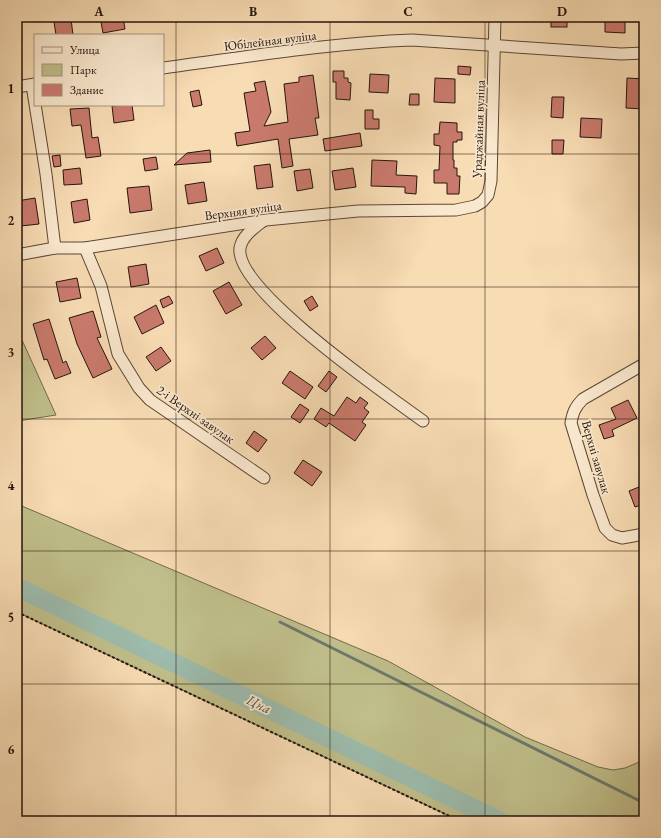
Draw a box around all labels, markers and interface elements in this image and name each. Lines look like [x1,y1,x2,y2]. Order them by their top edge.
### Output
text: A [93,3,104,20]
text: B [249,3,257,20]
text: C [403,3,413,20]
text: D [557,3,567,20]
street label: Юбілейная вуліца [223,26,318,55]
legend [34,34,164,106]
text: Улица [69,42,100,58]
text: Парк [70,62,97,78]
street label: Ураджайная вуліца [468,79,489,179]
text: 1 [8,80,15,97]
text: Здание [70,82,104,98]
street label: Верхняя вуліца [203,197,283,224]
text: 2 [8,212,15,229]
text: 3 [8,344,15,361]
street label: 2-і Верхні завулак [153,381,239,448]
street label: Верхні завулак [578,418,615,497]
text: 4 [8,477,15,494]
text: 5 [8,609,14,626]
water label: Цна [243,690,274,718]
text: 6 [8,741,15,758]

